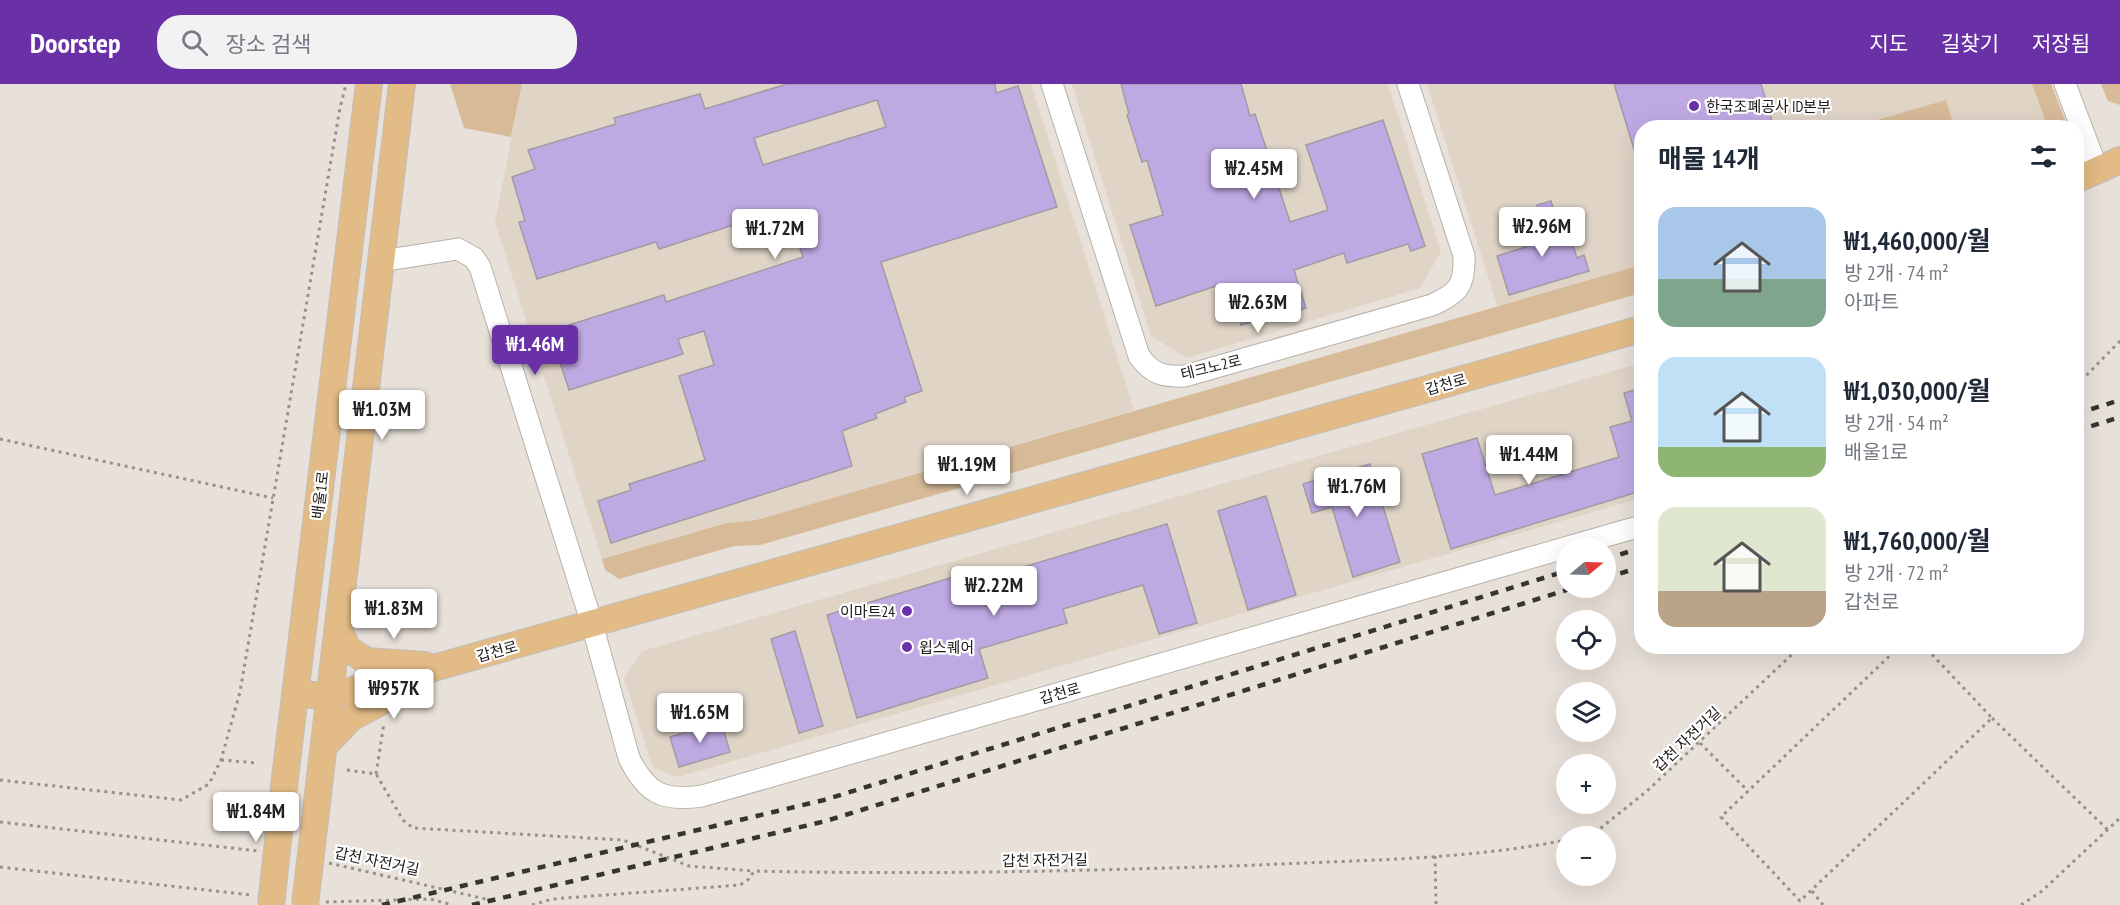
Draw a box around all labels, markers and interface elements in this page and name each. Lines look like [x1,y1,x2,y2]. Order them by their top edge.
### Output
search box [157,15,577,69]
text: Doorstep [30,24,121,61]
icon: search [178,26,211,59]
text: 장소 검색 [226,30,311,58]
text: 지도 [1869,30,1908,57]
text: 길찾기 [1941,30,1999,57]
text: 저장됨 [2032,30,2090,57]
place label: 한국조폐공사 ID본부 [1706,97,1831,116]
marker: 한국조폐공사 ID본부 [1687,99,1701,113]
icon: filters [2027,140,2060,173]
text: 매물 14개 [1658,142,1760,175]
pin: ₩2.45M [1205,149,1303,200]
text: ₩2.45M [1225,155,1283,181]
pin: ₩2.96M [1493,207,1591,258]
pin: ₩1.72M [726,209,824,260]
text: ₩2.96M [1513,213,1571,239]
text: ₩1.72M [746,215,804,241]
text: ₩1,460,000/월 [1844,224,1991,257]
icon: home [1706,231,1778,303]
text: 방 2개 · 74 m² [1844,260,1949,286]
pin: ₩2.63M [1209,283,1307,334]
text: ₩2.63M [1229,289,1287,315]
text: 아파트 [1844,289,1899,315]
pin: ₩1.46M [486,325,584,376]
text: ₩1.46M [506,331,564,357]
street label: 테크노2로 [1179,350,1243,384]
street label: 갑천로 [1423,369,1469,399]
text: ₩1,030,000/월 [1844,374,1991,407]
icon: home [1706,381,1778,453]
pin: ₩1.03M [333,390,431,441]
text: ₩1.03M [353,396,411,422]
text: 방 2개 · 54 m² [1844,410,1949,436]
pin: ₩1.44M [1480,435,1578,486]
text: 배울1로 [1844,439,1908,465]
text: ₩1.44M [1500,441,1558,467]
pin: ₩1.19M [918,445,1016,496]
text: ₩1.19M [938,451,996,477]
pin: ₩1.76M [1308,467,1406,518]
street label: 배울1로 [308,470,332,520]
text: ₩1.76M [1328,473,1386,499]
text: ₩1,760,000/월 [1844,524,1991,557]
icon: home [1706,531,1778,603]
north arrow [1556,538,1616,598]
map controls [1556,538,1616,886]
text: 방 2개 · 72 m² [1844,560,1949,586]
pin: ₩2.22M [945,566,1043,617]
text: ₩2.22M [965,572,1023,598]
pin: ₩1.83M [345,589,443,640]
text: 갑천로 [1844,589,1899,615]
text: ₩1.83M [365,595,423,621]
place label: 이마트24 [840,602,895,621]
marker: 이마트24 [900,604,914,618]
button: locate [1556,610,1616,670]
street label: 갑천로 [474,636,520,666]
place label: 윕스퀘어 [919,638,974,657]
marker: 윕스퀘어 [900,640,914,654]
pin: ₩957K [352,669,436,720]
text: ₩957K [369,675,419,701]
street label: 갑천로 [1037,678,1083,708]
button: layers [1556,682,1616,742]
pin: ₩1.65M [651,693,749,744]
text: ₩1.65M [671,699,729,725]
street label: 갑천 자전거길 [1649,703,1725,775]
button: + [1556,754,1616,814]
pin: ₩1.84M [207,792,305,843]
text: ₩1.84M [227,798,285,824]
button: − [1556,826,1616,886]
street label: 갑천 자전거길 [333,843,421,879]
street label: 갑천 자전거길 [1002,850,1088,870]

